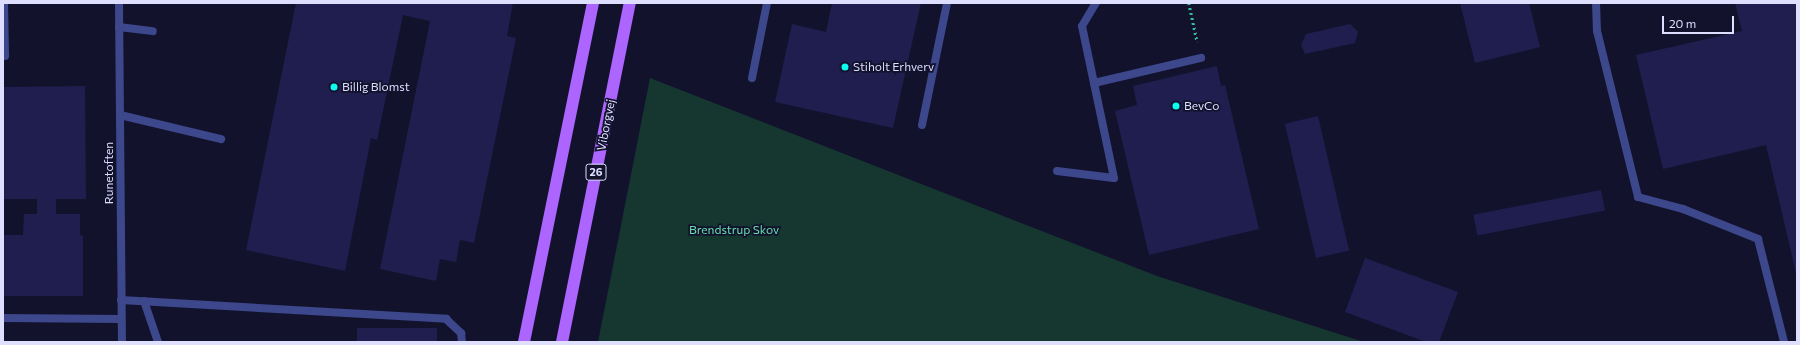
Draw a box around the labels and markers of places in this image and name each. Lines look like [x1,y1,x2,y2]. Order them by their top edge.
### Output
place label: Stiholt Erhverv [853,60,934,74]
marker: Stiholt Erhverv [840,62,850,72]
place label: Billig Blomst [342,80,410,94]
marker: Billig Blomst [329,82,339,92]
place label: BevCo [1184,99,1219,113]
marker: BevCo [1171,101,1181,111]

